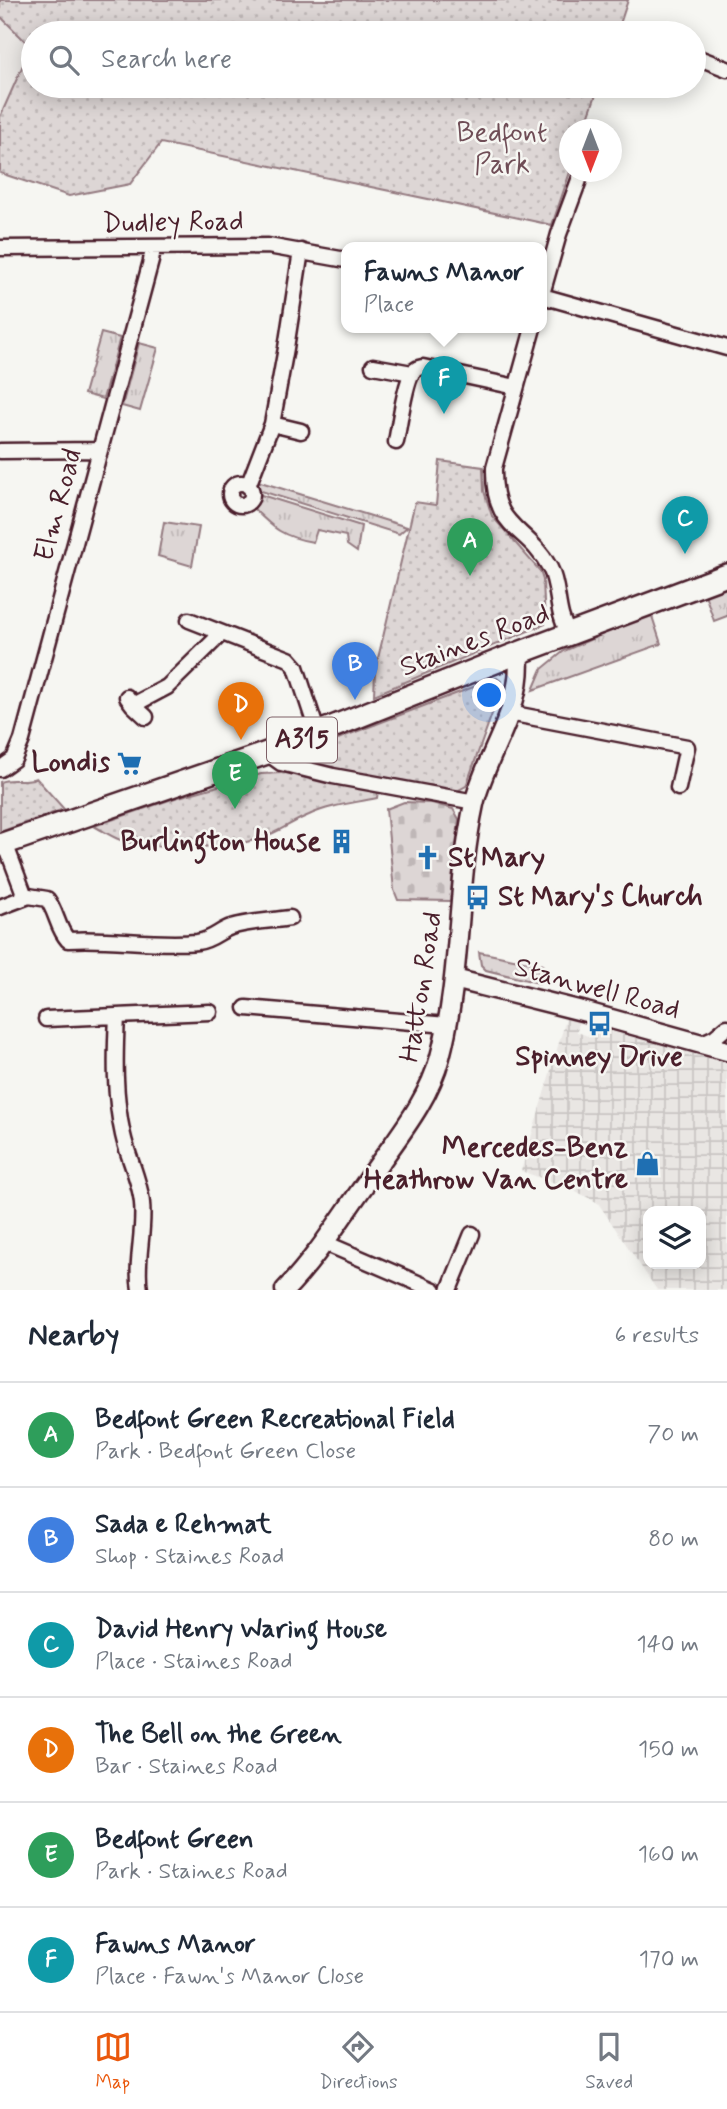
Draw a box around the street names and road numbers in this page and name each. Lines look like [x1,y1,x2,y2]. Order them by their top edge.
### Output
street label: Dudley Road [102,203,244,243]
street label: Elm Road [26,445,92,565]
street label: Staines Road [395,596,555,686]
road number: A315 [267,718,337,762]
street label: Hatton Road [392,909,452,1065]
street label: Stanwell Road [510,949,684,1029]

